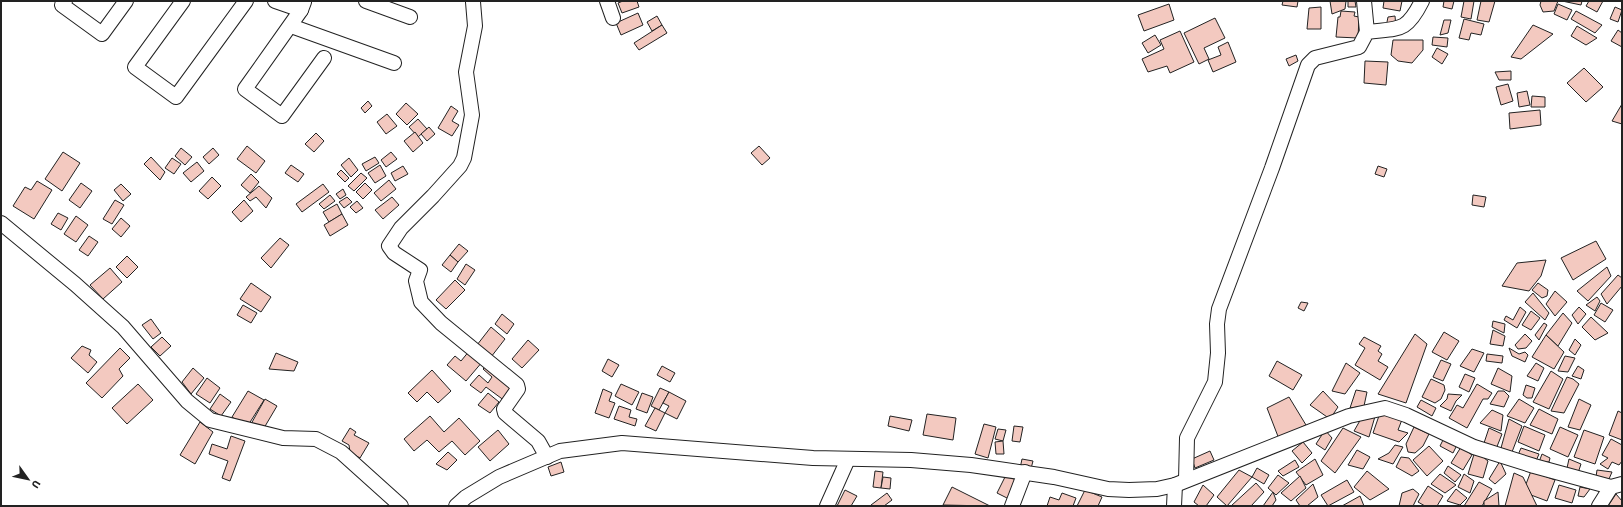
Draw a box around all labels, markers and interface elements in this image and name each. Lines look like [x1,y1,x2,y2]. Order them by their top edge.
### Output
north arrow [8,459,48,499]
text: U [28,477,44,491]

